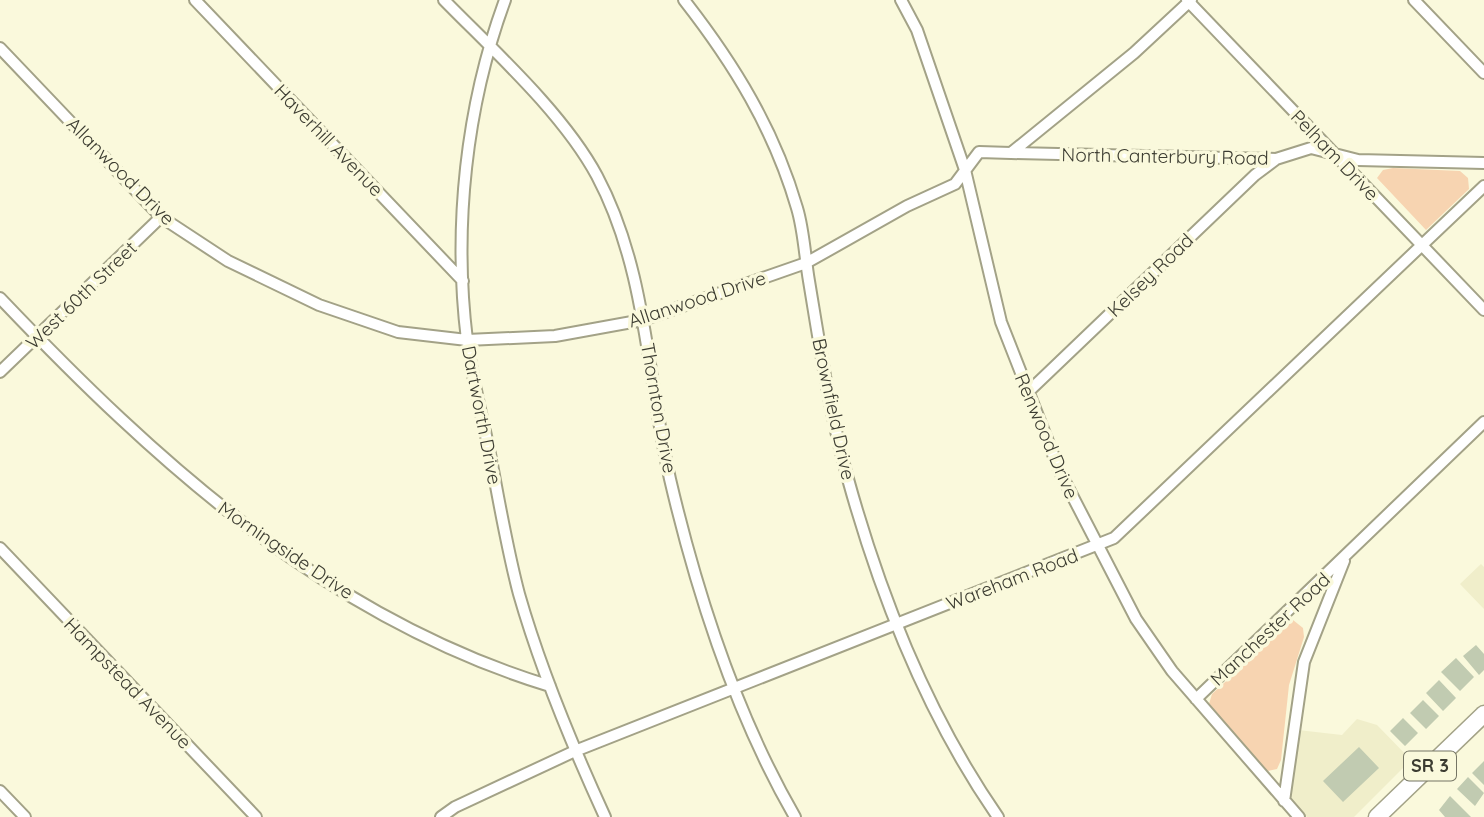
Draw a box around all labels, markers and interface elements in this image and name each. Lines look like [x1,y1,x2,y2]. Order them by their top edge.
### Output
street label: Haverhill Avenue [269,79,389,201]
street label: Pelham Drive [1286,105,1384,205]
street label: Allanwood Drive [62,112,180,230]
street label: North Canterbury Road [1061,142,1269,170]
street label: Kelsey Road [1102,228,1198,322]
street label: West 60th Street [20,236,142,354]
street label: Allanwood Drive [625,265,769,333]
street label: Brownfield Drive [807,336,861,482]
street label: Thornton Drive [636,341,682,475]
street label: Dartworth Drive [457,344,507,486]
street label: Renwood Drive [1010,370,1084,502]
street label: Morningside Drive [214,496,358,604]
street label: Wareham Road [943,543,1081,615]
street label: Manchester Road [1205,567,1335,691]
street label: Hampstead Avenue [59,612,197,754]
road number: SR 3 [1404,752,1456,780]

